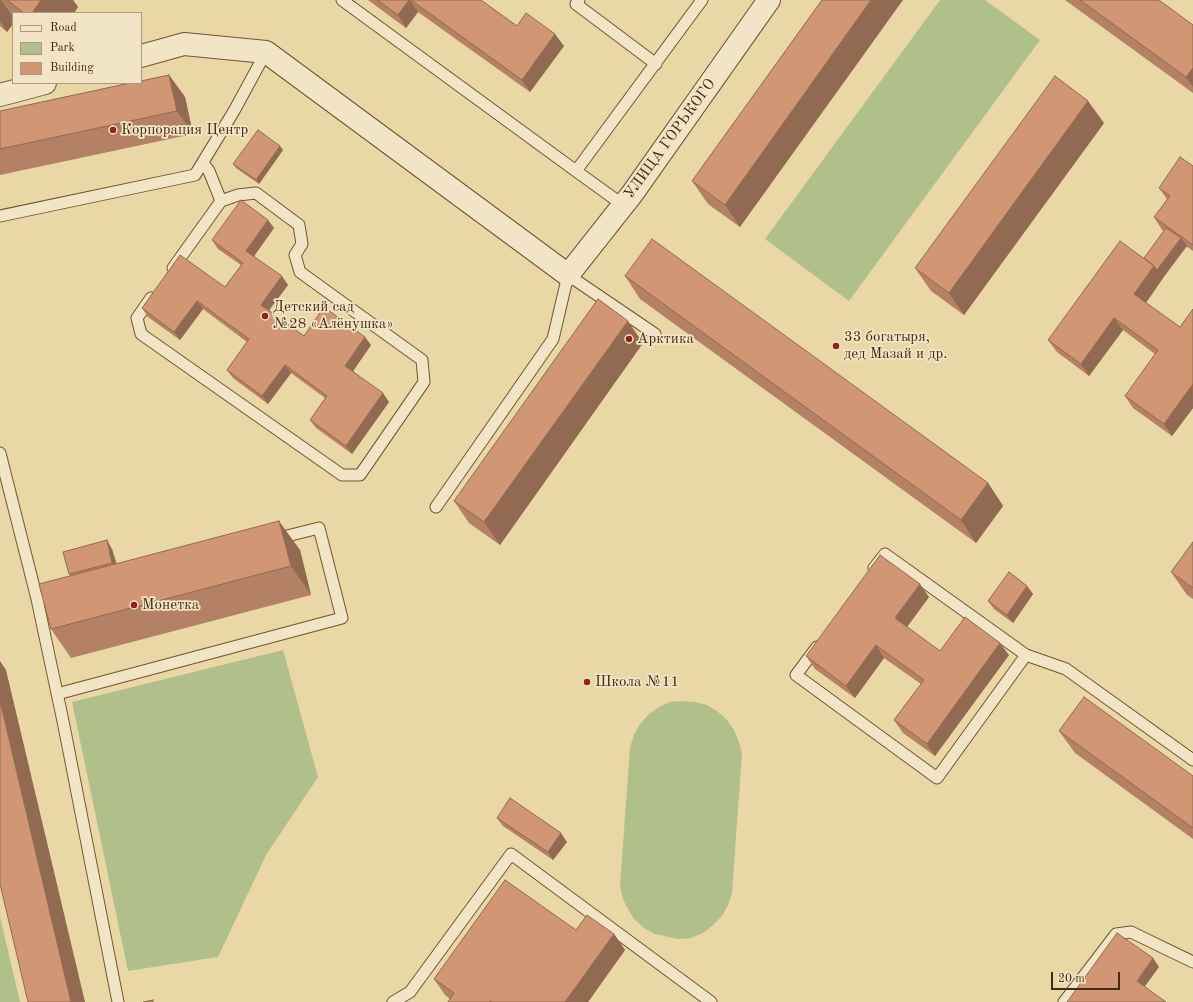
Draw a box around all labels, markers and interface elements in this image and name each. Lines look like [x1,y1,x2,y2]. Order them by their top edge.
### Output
legend [12,12,142,84]
text: Road [50,22,77,34]
text: Park [50,42,75,54]
text: Building [50,62,94,74]
street label: УЛИЦА ГОРЬКОГО [620,76,720,202]
place label: Корпорация Центр [121,121,248,139]
marker: Корпорация Центр [108,125,118,135]
place label: Детский сад №28 «Алёнушка» [273,298,393,333]
marker: Детский сад №28 «Алёнушка» [260,311,270,321]
place label: 33 богатыря, дед Мазай и др. [844,328,948,363]
place label: Арктика [637,330,694,348]
marker: Арктика [624,334,634,344]
marker: 33 богатыря, дед Мазай и др. [831,341,841,351]
place label: Монетка [142,596,199,614]
marker: Монетка [129,600,139,610]
place label: Школа №11 [595,673,679,691]
marker: Школа №11 [582,677,592,687]
scale bar [1053,964,1122,990]
text: 20 m [1058,973,1085,985]

